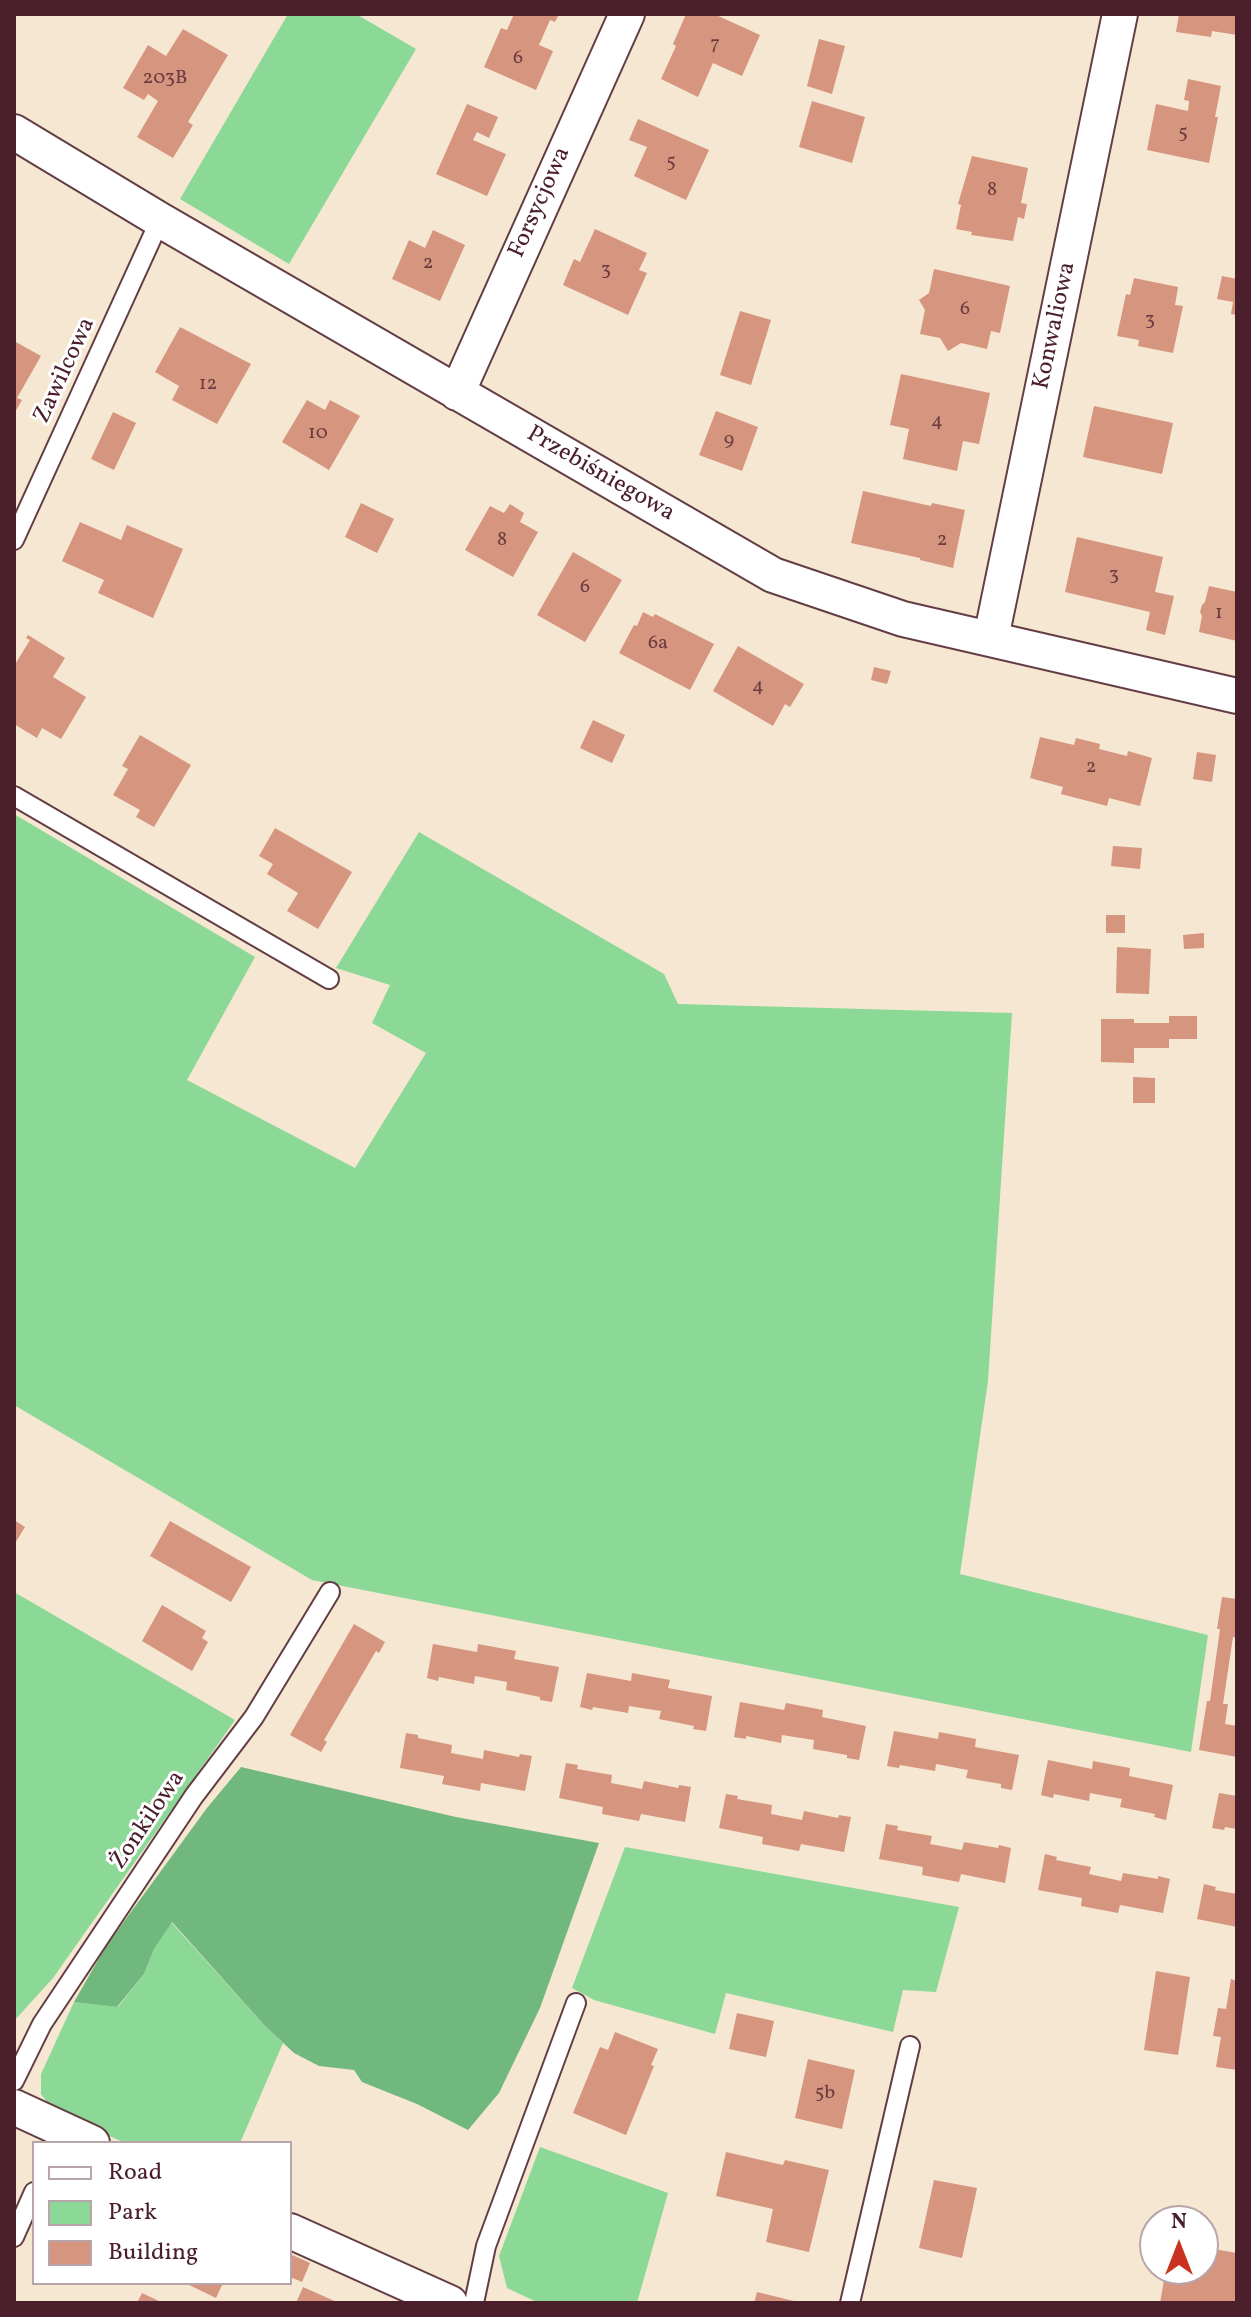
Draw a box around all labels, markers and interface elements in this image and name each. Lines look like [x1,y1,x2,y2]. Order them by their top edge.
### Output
house number: 7 [710,33,720,57]
house number: 6 [513,47,523,71]
house number: 203B [143,67,187,91]
house number: 5 [1178,122,1188,146]
street label: Forsycjowa [504,143,578,263]
house number: 5 [666,151,676,175]
house number: 8 [987,179,997,203]
house number: 2 [423,252,433,276]
house number: 3 [601,259,611,283]
street label: Konwaliowa [1028,260,1084,392]
house number: 6 [960,298,970,322]
house number: 3 [1145,309,1155,333]
street label: Zawilcowa [29,314,103,428]
house number: 12 [199,373,217,397]
house number: 4 [931,410,943,434]
street label: Przebiśniegowa [521,421,679,529]
house number: 10 [308,422,328,446]
house number: 9 [724,429,734,453]
house number: 8 [497,529,507,553]
house number: 2 [937,529,947,553]
house number: 3 [1109,564,1119,588]
house number: 6 [580,576,590,600]
house number: 1 [1215,602,1223,626]
house number: 6a [648,632,668,656]
house number: 4 [752,675,764,699]
house number: 2 [1086,756,1096,780]
street label: Żonkilowa [106,1766,192,1876]
house number: 5b [815,2082,835,2106]
legend [32,2141,292,2285]
text: Road [108,2156,162,2190]
text: Park [108,2196,157,2230]
north arrow [1139,2205,1219,2285]
text: N [1171,2207,1187,2238]
text: Building [108,2236,198,2270]

